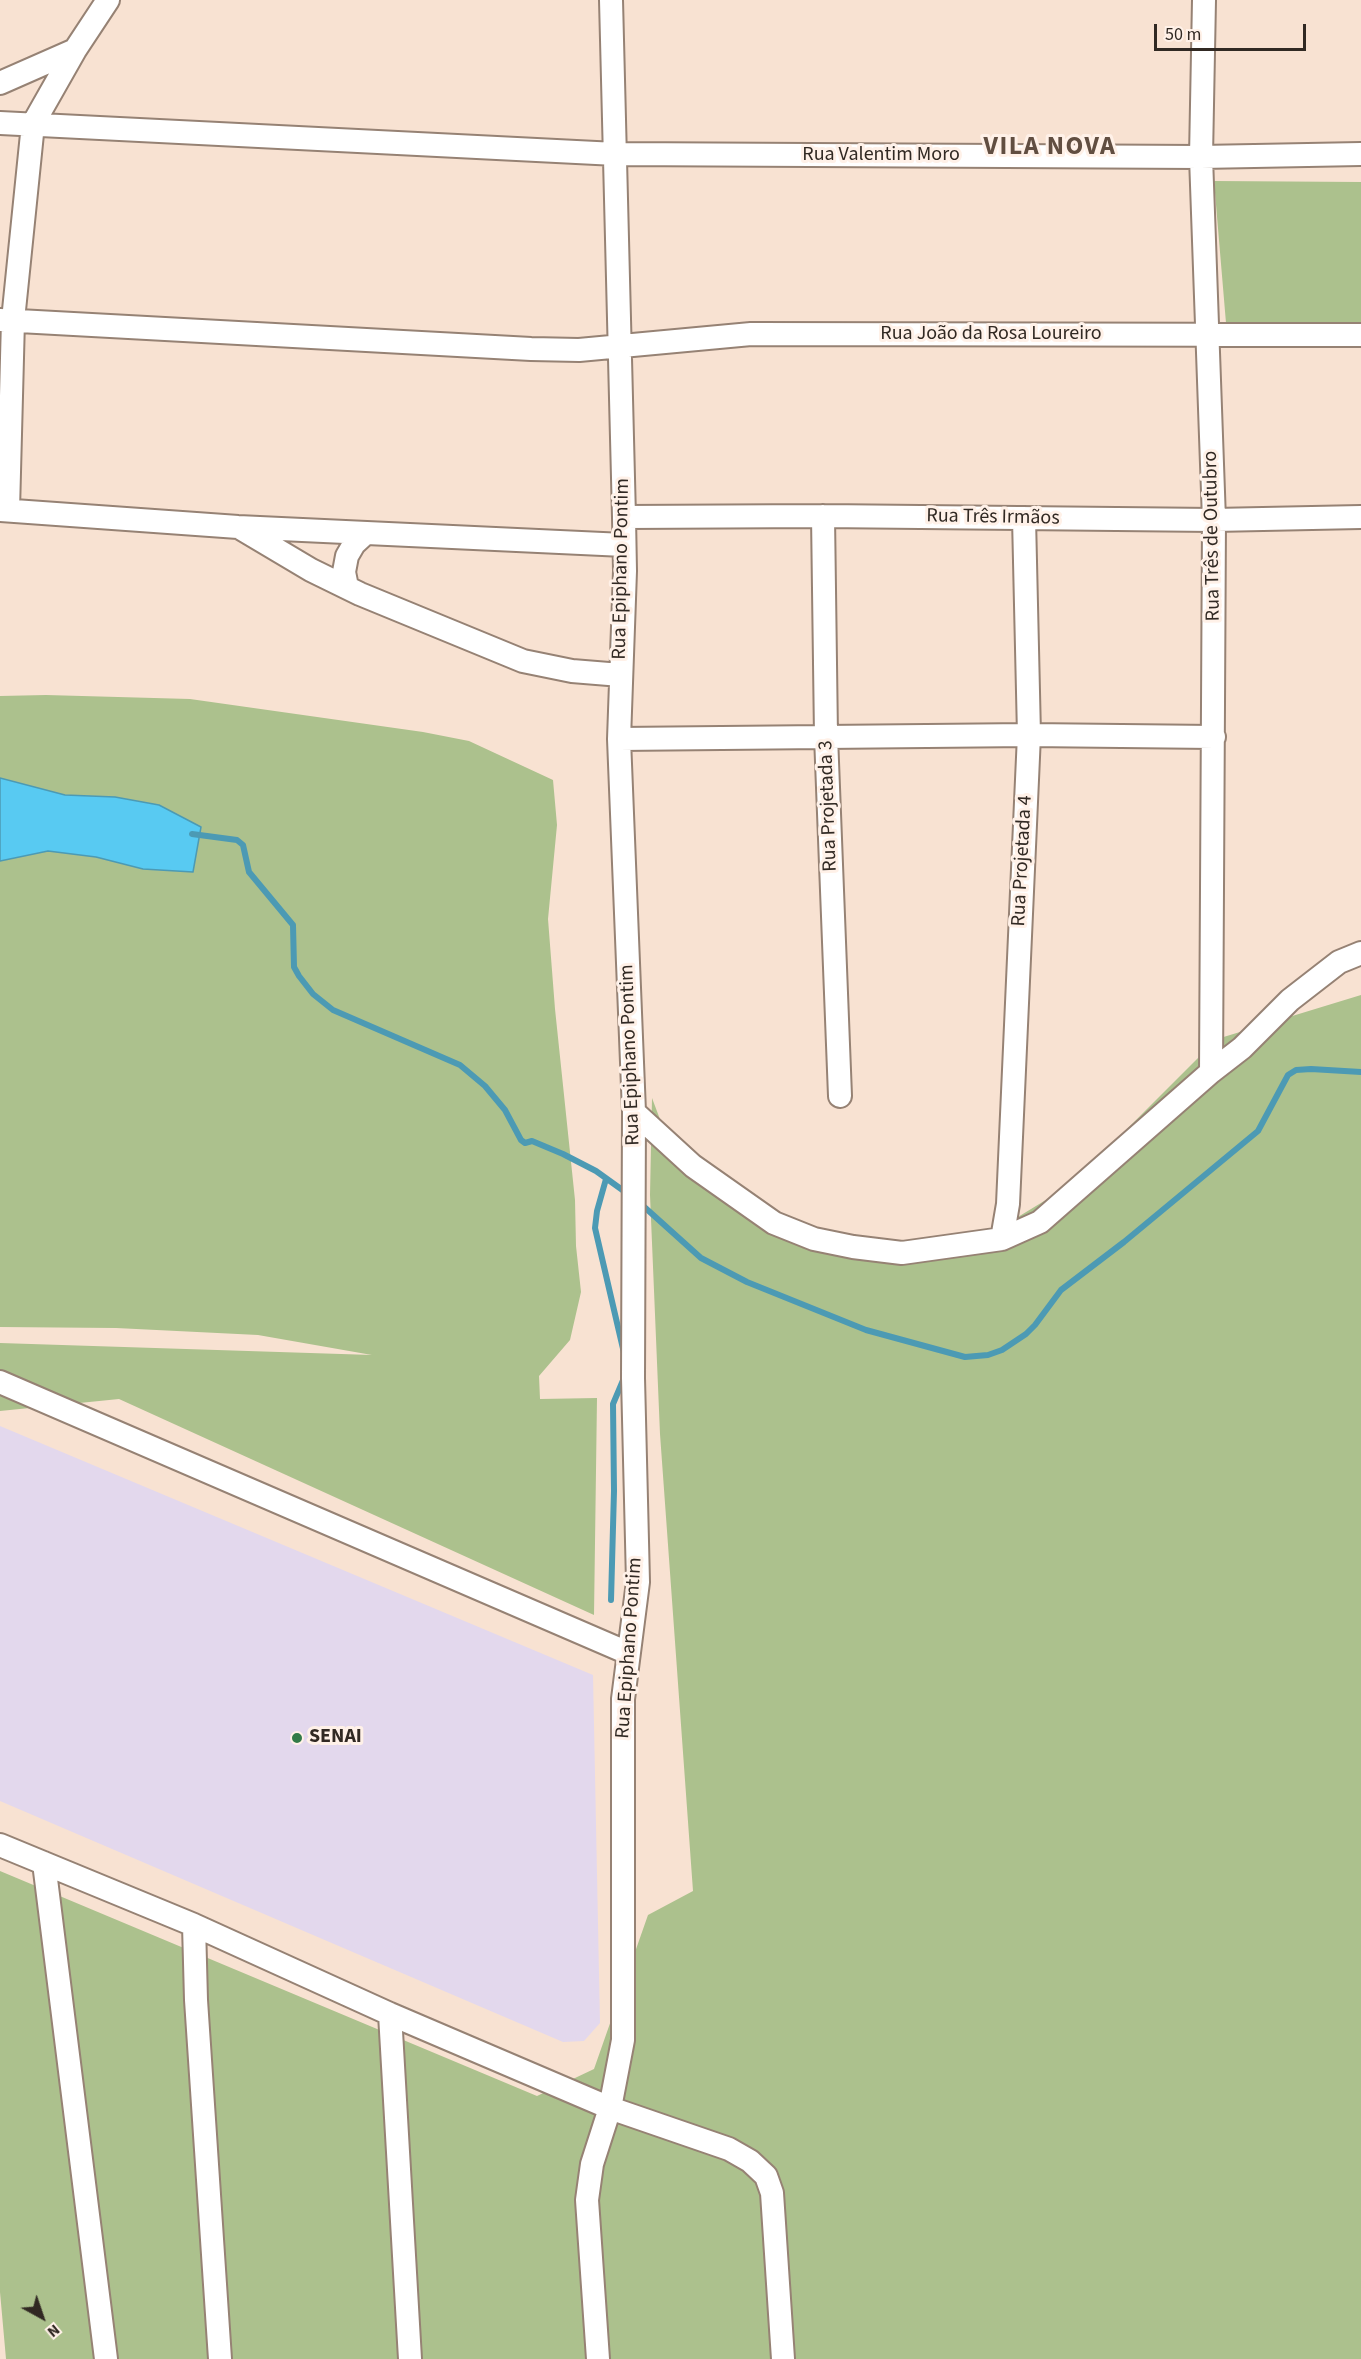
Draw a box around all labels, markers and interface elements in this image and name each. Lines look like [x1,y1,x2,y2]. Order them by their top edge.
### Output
scale bar [1157,12,1308,50]
text: 50 m [1165,22,1201,47]
district label: VILA NOVA [984,132,1116,164]
street label: Rua Valentim Moro [802,144,960,168]
street label: Rua João da Rosa Loureiro [880,323,1102,347]
street label: Rua Três de Outubro [1200,450,1226,622]
street label: Rua Epiphano Pontim [608,478,636,660]
street label: Rua Três Irmãos [926,505,1060,531]
street label: Rua Projetada 3 [815,740,843,872]
street label: Rua Projetada 4 [1008,795,1038,927]
street label: Rua Epiphano Pontim [616,964,646,1146]
street label: Rua Epiphano Pontim [612,1557,648,1739]
place label: SENAI [309,1726,362,1750]
marker: SENAI [290,1731,304,1745]
north arrow [12,2287,72,2347]
text: N [42,2319,65,2343]

